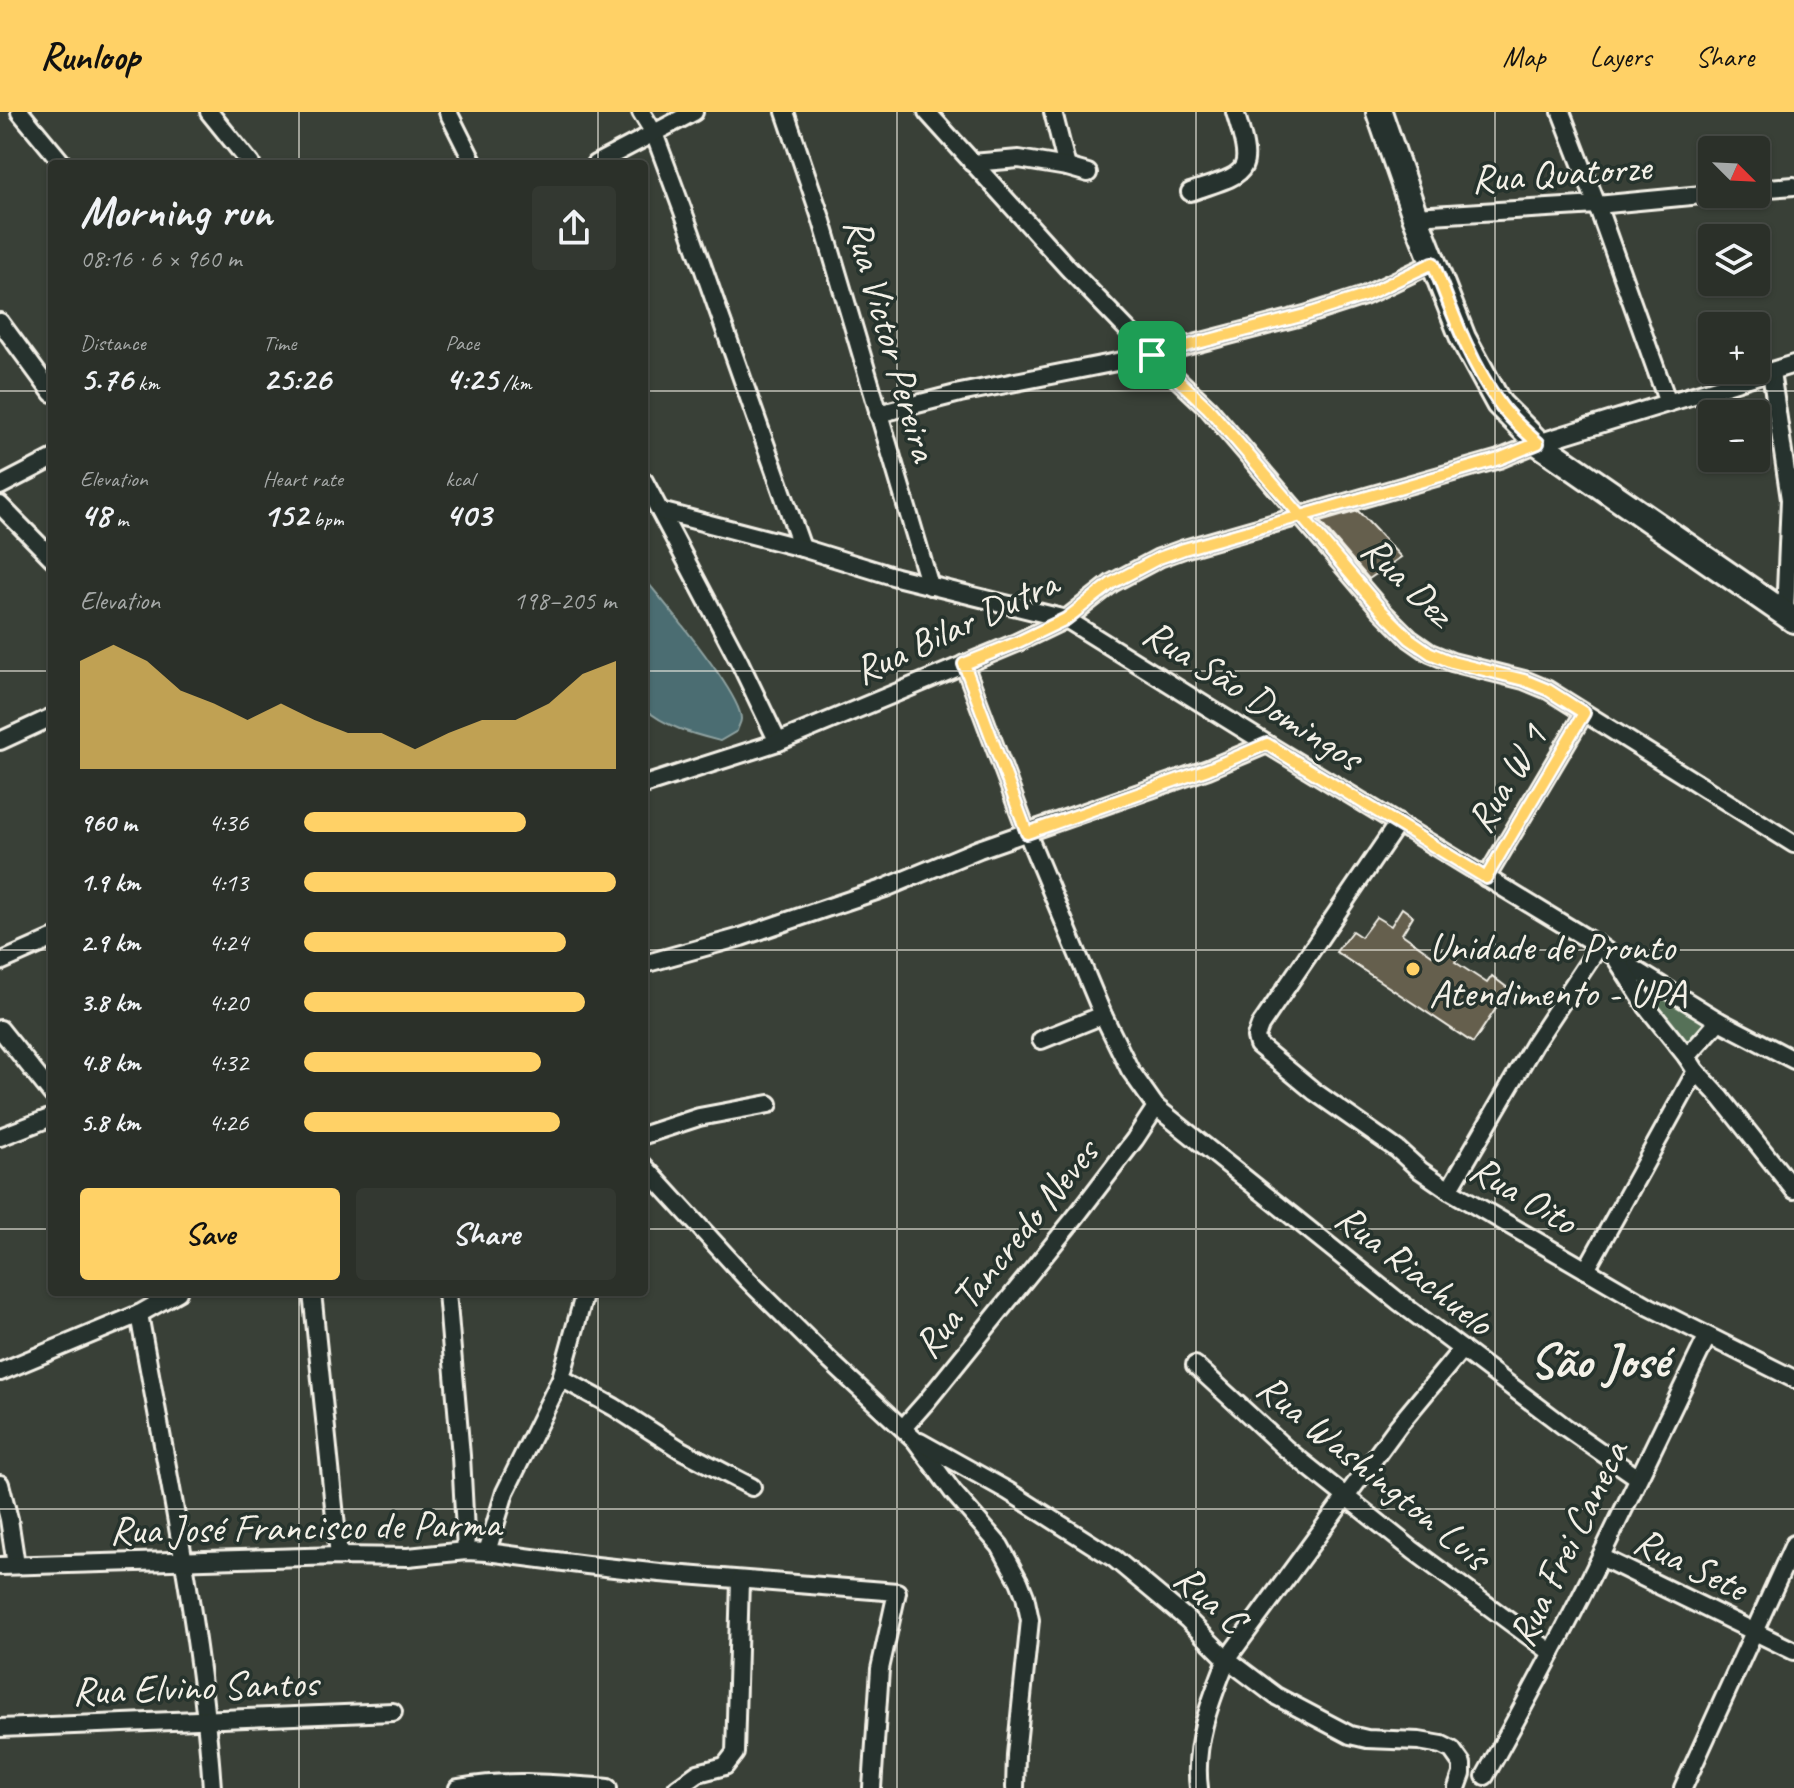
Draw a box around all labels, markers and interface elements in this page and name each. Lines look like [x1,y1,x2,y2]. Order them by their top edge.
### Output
text: Runloop [40,33,140,80]
text: Map [1503,39,1546,74]
text: Layers [1590,39,1651,74]
text: Share [1695,39,1754,74]
north arrow [1698,136,1770,208]
map controls [1698,136,1770,472]
street label: Rua Quatorze [1470,142,1656,204]
text: Morning run [80,184,272,239]
button: share [532,186,616,270]
street label: Rua Victor Pereira [832,212,950,469]
button: layers [1698,224,1770,296]
text: 08:16 · 6 × 960 m [80,242,241,275]
button: + [1698,312,1770,384]
pin [1118,321,1186,389]
text: Distance [80,329,146,357]
text: Time [263,329,296,357]
text: Pace [445,329,479,357]
icon: arrive [1130,333,1174,377]
text: 5.76 [80,357,133,400]
text: 25:26 [263,357,331,400]
text: 4:25 [445,357,497,400]
text: km [133,369,160,397]
text: /km [497,369,532,397]
button: − [1698,400,1770,472]
text: Elevation [80,465,148,493]
text: Heart rate [263,465,343,493]
text: kcal [445,465,474,493]
text: 48 [80,493,111,536]
text: 152 [263,493,308,536]
text: 403 [445,493,491,536]
text: m [111,505,128,533]
text: bpm [308,505,344,533]
street label: Rua Dez [1351,525,1467,640]
street label: Rua Bilar Dutra [846,556,1069,696]
text: Elevation [80,584,160,617]
text: 198–205 m [513,584,616,617]
street label: Rua São Domingos [1134,608,1374,784]
street label: Rua W 1 [1455,714,1560,842]
text: 960 m [80,806,136,839]
text: 4:36 [208,806,248,839]
text: 1.9 km [80,866,140,899]
text: 4:13 [208,866,248,899]
place label: Unidade de Pronto Atendimento - UPA [1429,922,1687,1018]
text: 2.9 km [80,926,140,959]
text: 4:24 [208,926,248,959]
marker: Unidade de Pronto Atendimento - UPA [1404,960,1422,978]
text: 3.8 km [80,986,140,1019]
text: 4:20 [208,986,248,1019]
text: 4.8 km [80,1046,140,1079]
text: 4:32 [208,1046,248,1079]
text: 5.8 km [80,1106,140,1139]
text: 4:26 [208,1106,248,1139]
street label: Rua Tancredo Neves [902,1126,1111,1368]
street label: Rua Oito [1461,1144,1587,1247]
button: Save [80,1188,340,1280]
button: Share [356,1188,616,1280]
street label: Rua Riachuelo [1325,1193,1505,1348]
district label: São José [1530,1331,1676,1391]
street label: Rua Washington Luís [1247,1363,1503,1583]
street label: Rua Frei Caneca [1497,1430,1640,1654]
street label: Rua José Francisco de Parma [109,1499,505,1555]
street label: Rua Sete [1626,1515,1758,1614]
street label: Rua C [1164,1553,1260,1647]
street label: Rua Elvino Santos [71,1658,322,1716]

